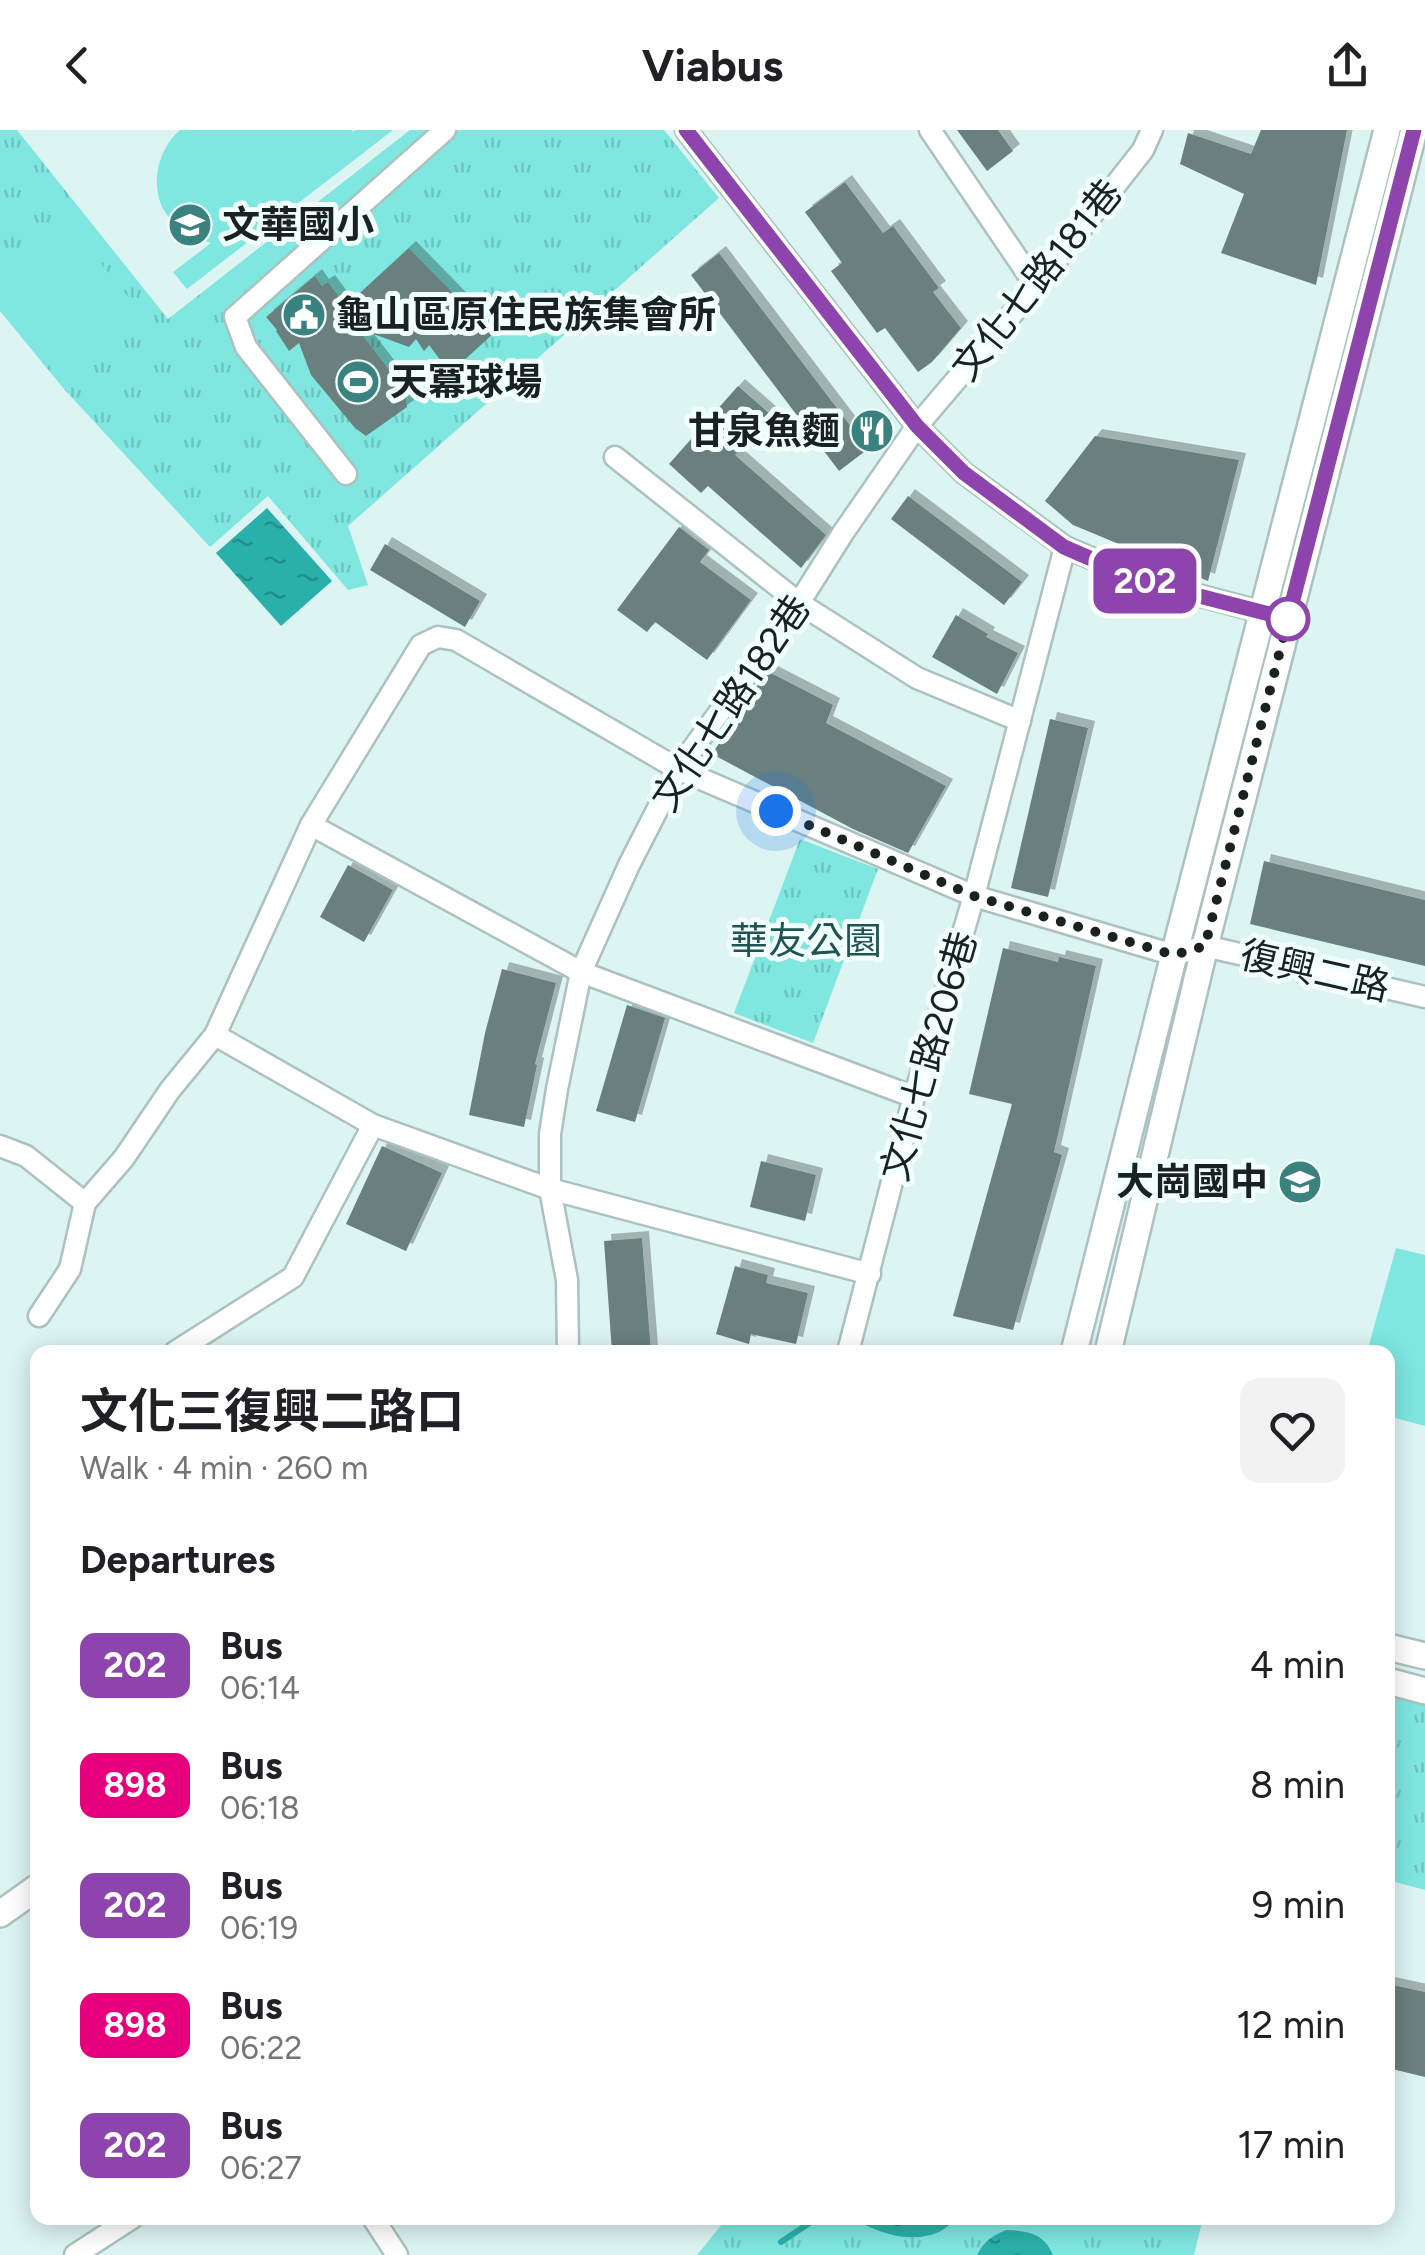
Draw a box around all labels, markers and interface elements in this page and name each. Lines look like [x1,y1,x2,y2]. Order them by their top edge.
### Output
icon: back [50,38,105,93]
text: Viabus [642,38,783,92]
icon: share [1320,38,1375,93]
street label: 文化七路181巷 [942,170,1132,390]
school or university icon: 文華國小 [167,202,213,248]
place label: 文華國小 [222,202,374,248]
public building icon: 龜山區原住民族集會所 [281,292,327,338]
place label: 龜山區原住民族集會所 [336,292,716,338]
sports icon: 天冪球場 [335,359,381,405]
place label: 天冪球場 [390,359,542,405]
place label: 甘泉魚麵 [688,408,840,454]
restaurant icon: 甘泉魚麵 [849,408,895,454]
line badge: 202 [1088,548,1202,614]
text: 202 [1113,560,1177,602]
street label: 文化七路182巷 [642,586,820,820]
unlabelled marker [1267,598,1309,640]
your location [751,786,801,836]
park label: 華友公園 [730,918,882,964]
street label: 文化七路206巷 [871,926,987,1186]
street label: 復興二路 [1236,931,1394,1011]
place label: 大崗國中 [1116,1159,1268,1205]
school or university icon: 大崗國中 [1277,1159,1323,1205]
button: heart [1240,1378,1345,1483]
text: 文化三復興二路口 [80,1382,464,1440]
text: Walk · 4 min · 260 m [80,1449,368,1487]
text: Departures [80,1537,275,1583]
text: Bus [220,1623,283,1669]
text: 4 min [1250,1642,1345,1688]
text: 202 [103,1644,167,1686]
text: 06:14 [220,1669,300,1707]
text: Bus [220,1743,283,1789]
text: 8 min [1250,1762,1345,1808]
text: 898 [103,1764,167,1806]
text: 06:18 [220,1789,300,1827]
text: Bus [220,1863,283,1909]
text: 9 min [1252,1882,1345,1928]
text: 202 [103,1884,167,1926]
text: 06:19 [220,1909,298,1947]
text: Bus [220,1983,283,2029]
text: 12 min [1236,2002,1345,2048]
text: 898 [103,2004,167,2046]
text: 06:22 [220,2029,303,2067]
text: Bus [220,2103,283,2149]
text: 17 min [1237,2122,1345,2168]
text: 202 [103,2124,167,2166]
text: 06:27 [220,2149,302,2187]

